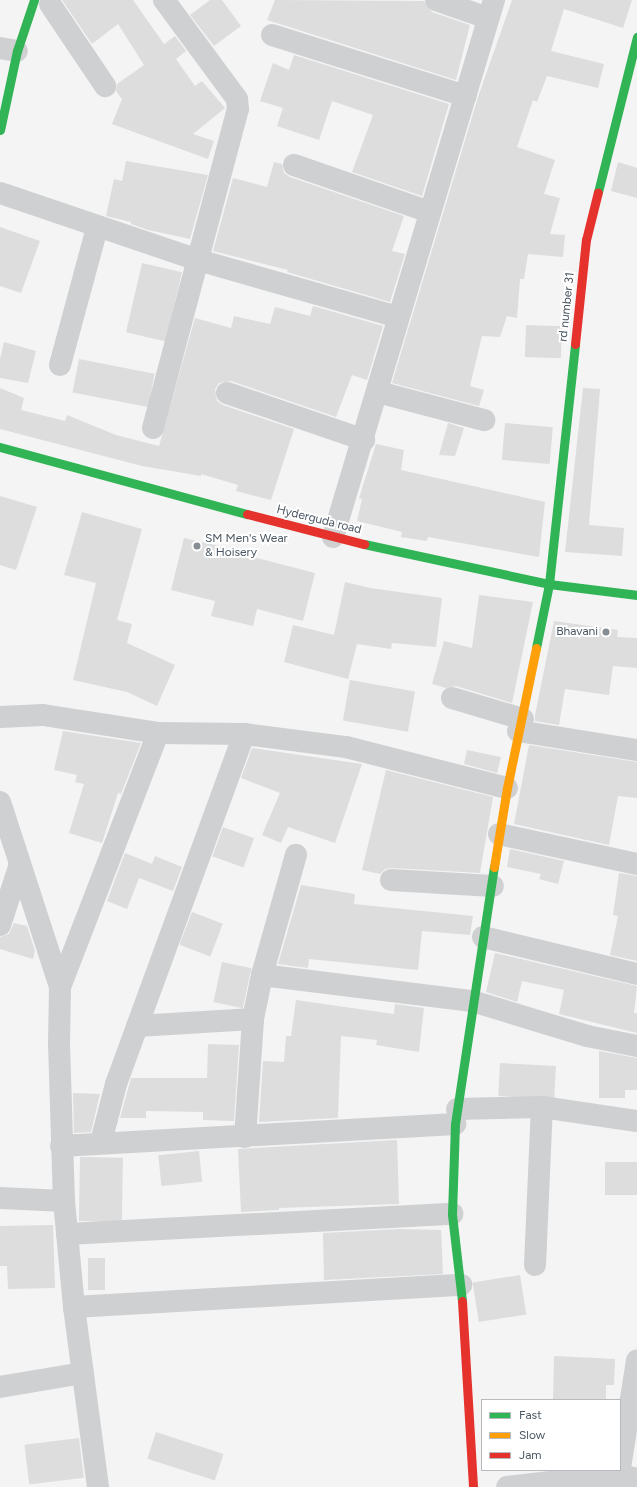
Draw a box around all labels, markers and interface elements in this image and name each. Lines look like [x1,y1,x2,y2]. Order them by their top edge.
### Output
street label: rd number 31 [556,272,578,342]
street label: Hyderguda road [275,503,363,537]
place label: SM Men's Wear & Hoisery [205,532,288,560]
marker: SM Men's Wear & Hoisery [192,541,202,551]
place label: Bhavani [556,625,598,639]
marker: Bhavani [601,627,611,637]
legend [481,1399,621,1471]
text: Fast [519,1408,542,1422]
text: Slow [519,1428,545,1442]
text: Jam [519,1448,542,1462]

